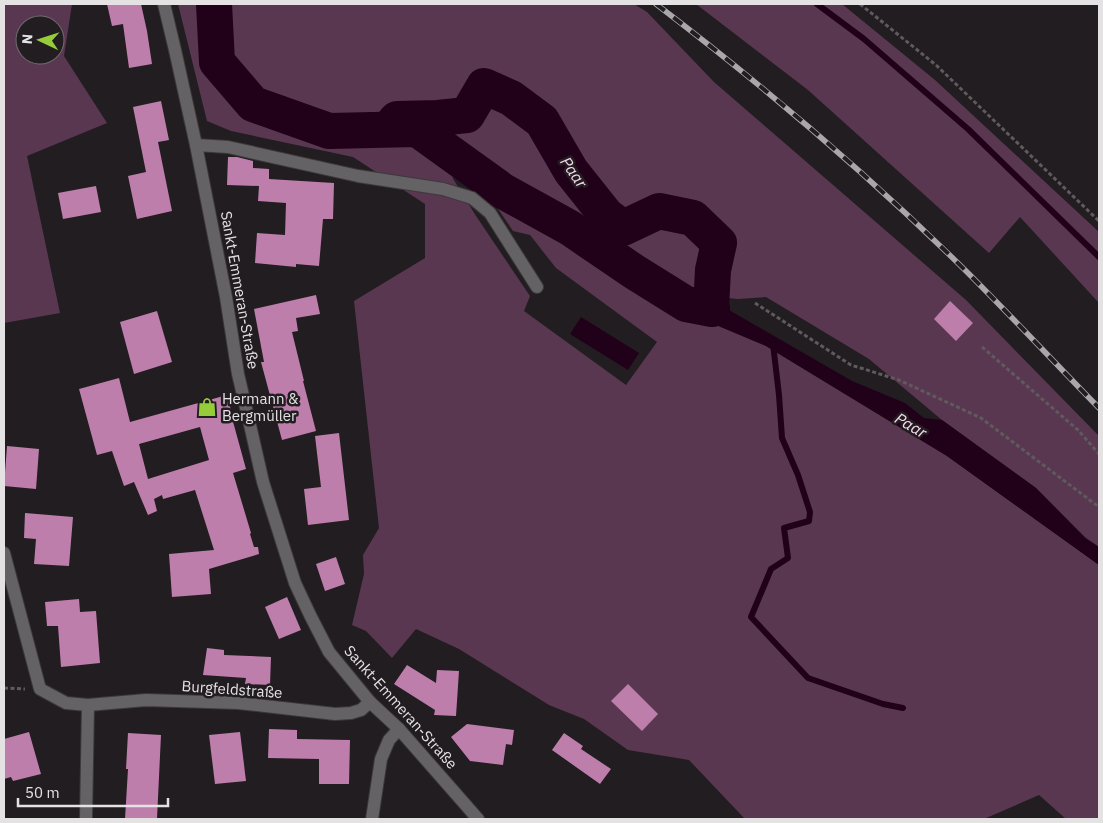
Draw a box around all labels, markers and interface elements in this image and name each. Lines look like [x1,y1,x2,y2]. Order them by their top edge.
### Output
north arrow [15,15,65,65]
text: N [18,33,36,45]
water label: Paar [556,152,593,192]
street label: Sankt-Emmeran-Straße [217,210,263,370]
place label: Hermann & Bergmüller [222,389,299,425]
shop icon: Hermann & Bergmüller [196,396,218,418]
water label: Paar [891,408,932,443]
street label: Sankt-Emmeran-Straße [340,641,462,773]
street label: Burgfeldstraße [181,676,283,702]
scale bar [18,776,168,808]
text: 50 m [25,783,60,802]

